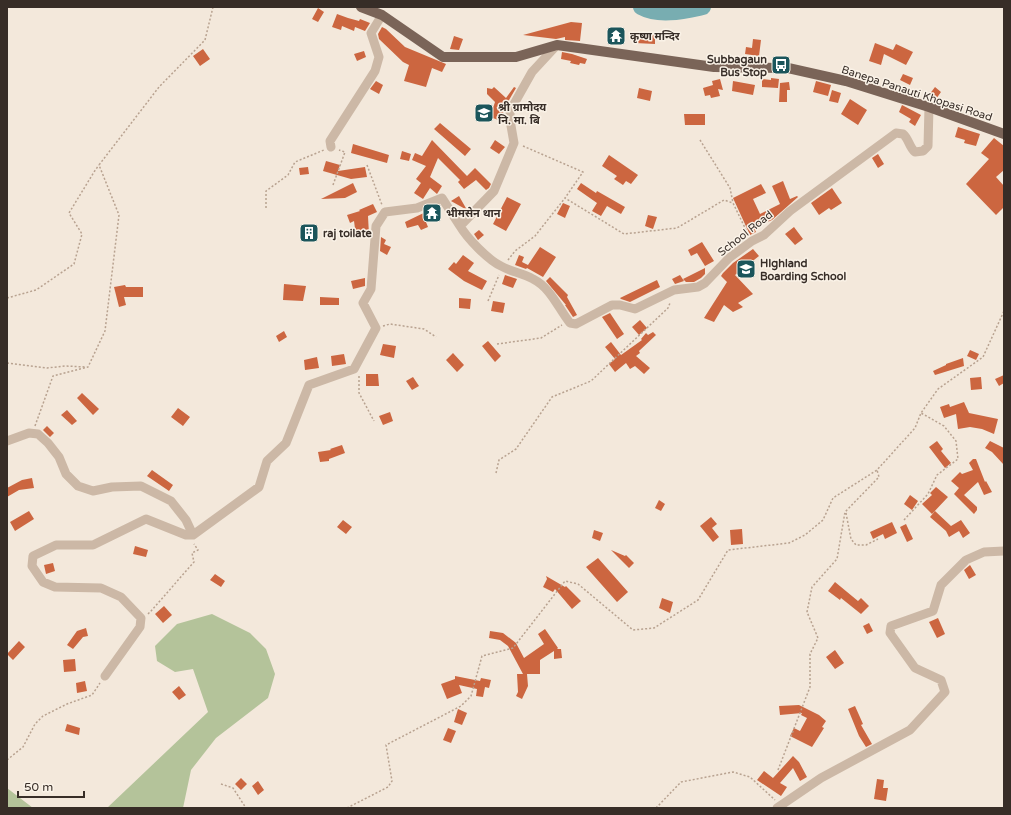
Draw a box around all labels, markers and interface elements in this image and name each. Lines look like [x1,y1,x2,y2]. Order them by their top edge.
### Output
temple icon: कृष्ण मन्दिर [605,25,627,47]
place label: कृष्ण मन्दिर [630,30,681,44]
place label: Subbagaun Bus Stop [707,53,767,80]
bus stop icon: Subbagaun Bus Stop [770,54,792,76]
street label: Banepa Panauti Khopasi Road [840,63,994,124]
place label: श्री ग्रामोदय नि. मा. बि [498,101,547,127]
school or university icon: श्री ग्रामोदय नि. मा. बि [473,102,495,124]
temple icon: भीमसेन थान [421,202,443,224]
place label: भीमसेन थान [446,206,501,220]
street label: School Road [715,208,775,259]
building icon: raj toilate [298,222,320,244]
place label: raj toilate [323,227,373,241]
place label: HIghland Boarding School [760,257,846,284]
school or university icon: HIghland Boarding School [735,258,757,280]
scale bar [18,773,84,799]
text: 50 m [24,780,53,794]

